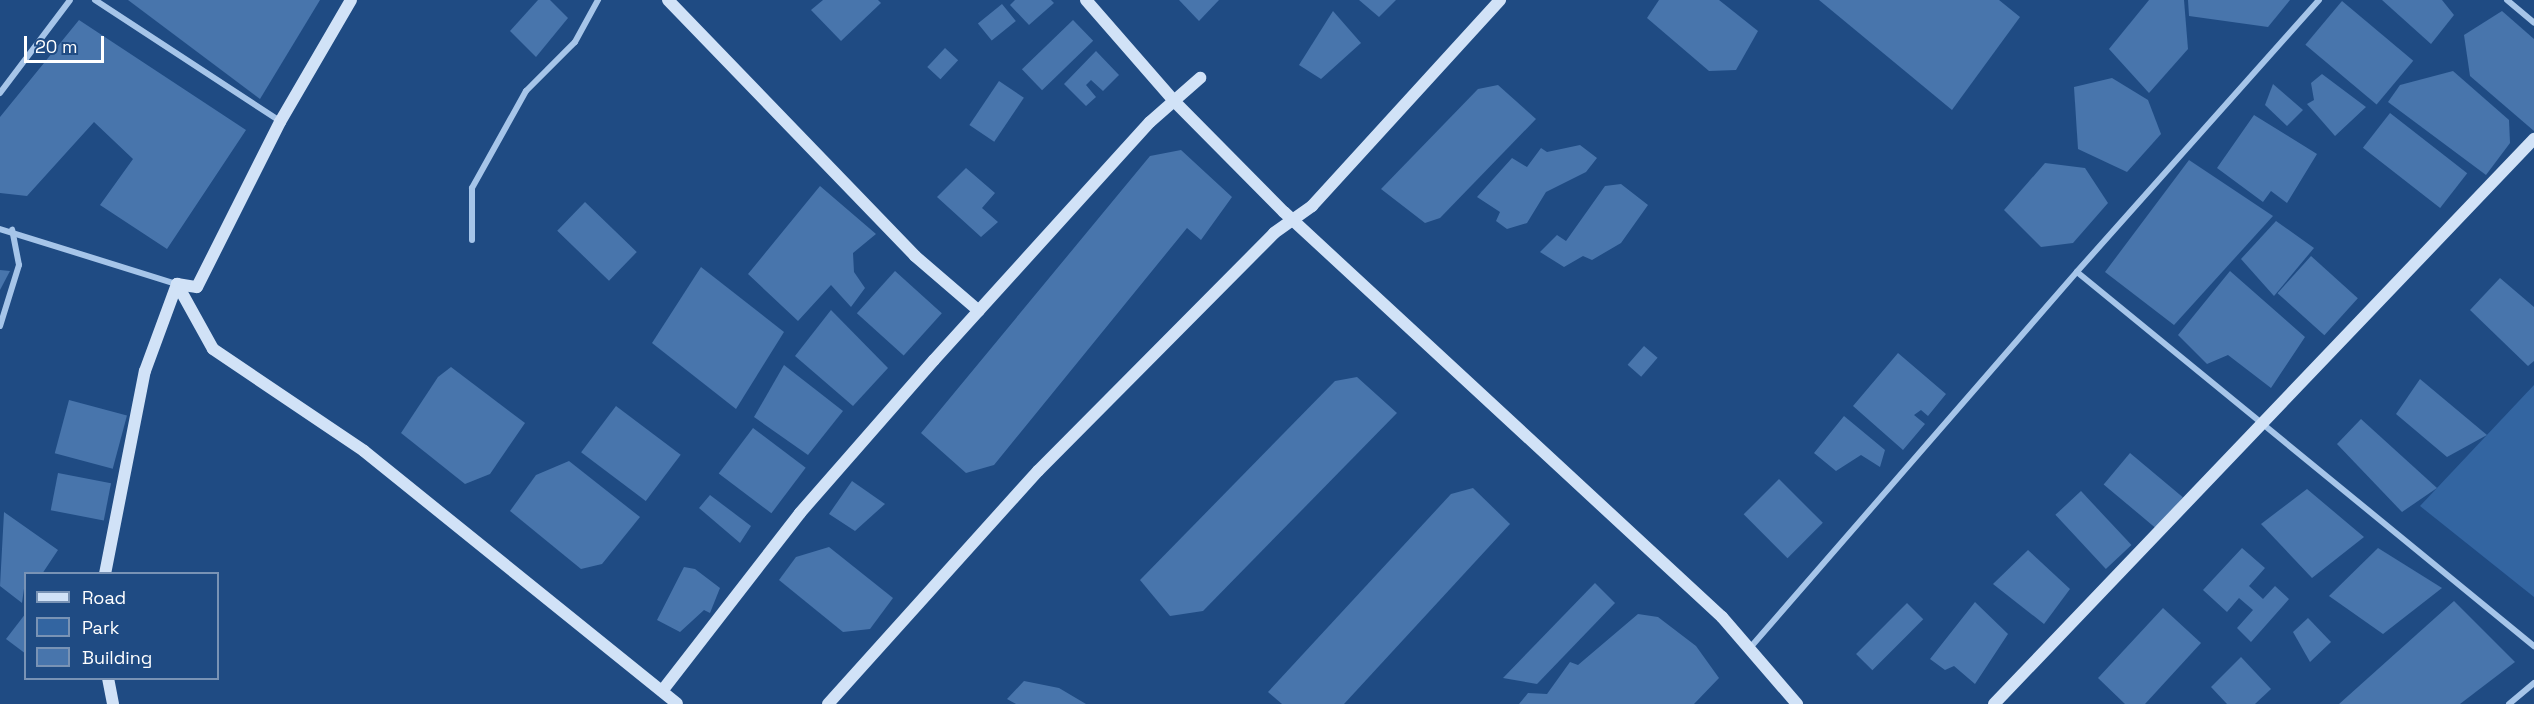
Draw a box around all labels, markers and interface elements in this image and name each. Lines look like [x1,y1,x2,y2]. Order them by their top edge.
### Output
scale bar [27,24,106,62]
text: 20 m [35,35,78,58]
legend [24,572,219,680]
text: Road [82,586,126,609]
text: Park [82,616,119,639]
text: Building [82,646,152,669]

